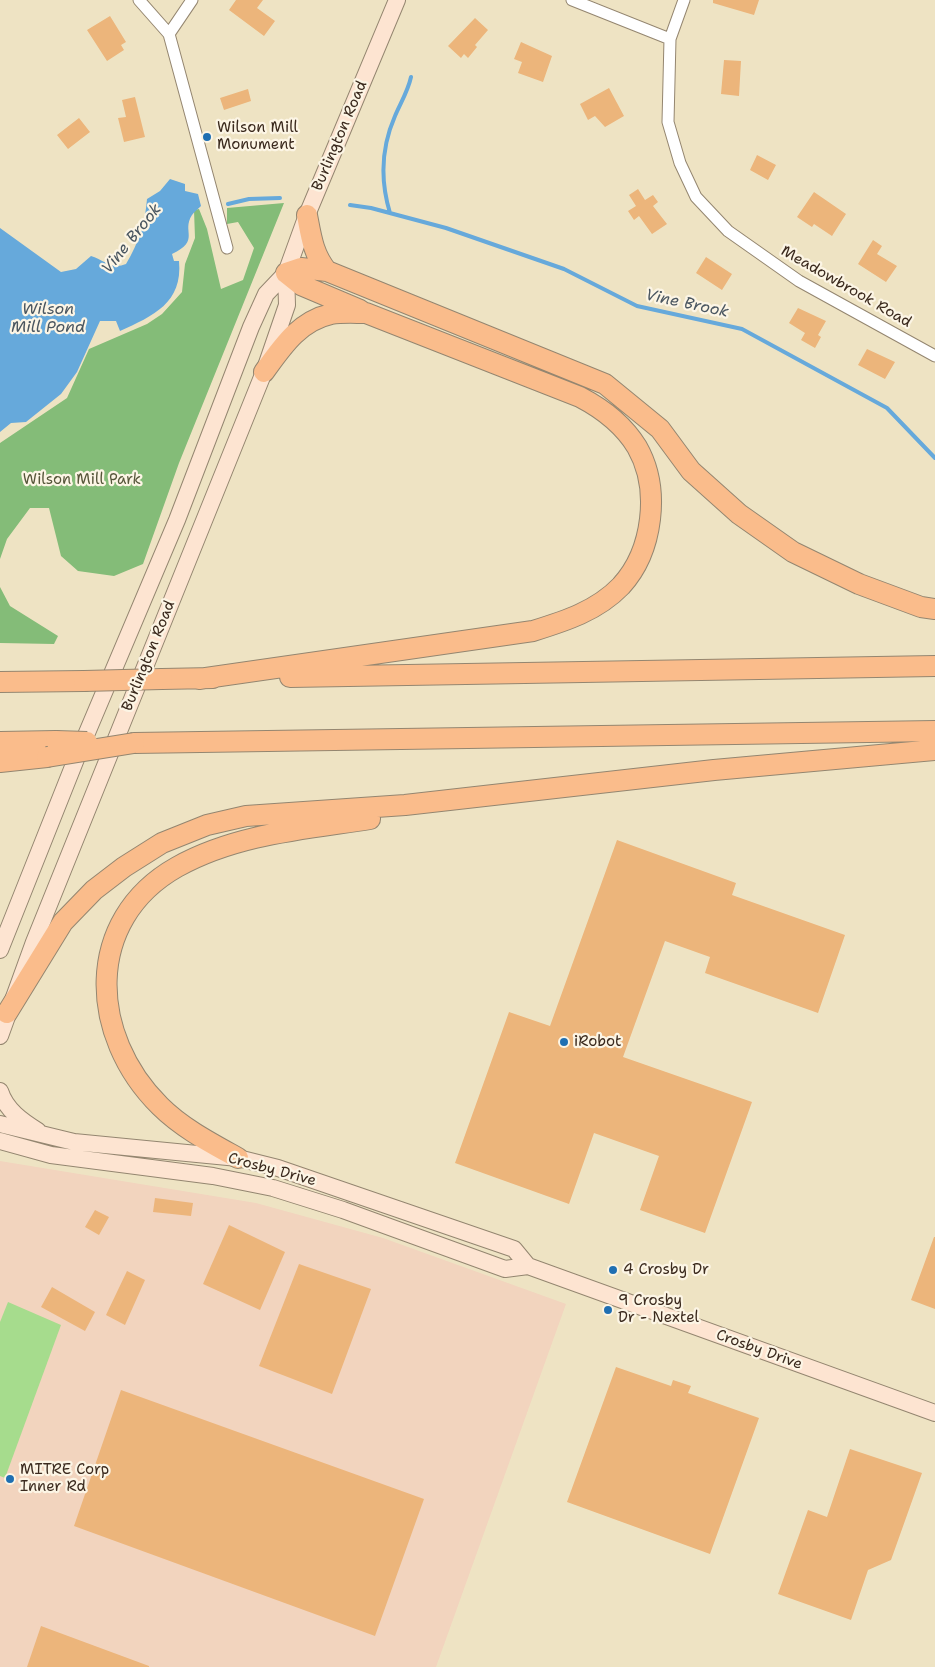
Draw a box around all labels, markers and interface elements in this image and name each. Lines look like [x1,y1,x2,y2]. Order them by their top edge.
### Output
street label: Burlington Road [309,78,371,194]
place label: Wilson Mill Monument [217,119,298,154]
marker: Wilson Mill Monument [201,131,213,143]
water label: Vine Brook [98,200,166,278]
street label: Meadowbrook Road [778,242,914,332]
water label: Vine Brook [644,286,730,322]
water label: Wilson Mill Pond [11,300,85,338]
park label: Wilson Mill Park [23,471,141,489]
street label: Burlington Road [119,598,179,714]
place label: iRobot [574,1033,622,1051]
marker: iRobot [558,1036,570,1048]
street label: Crosby Drive [226,1150,318,1190]
place label: 4 Crosby Dr [623,1261,709,1279]
marker: 4 Crosby Dr [607,1264,619,1276]
place label: 9 Crosby Dr - Nextel [618,1292,699,1327]
marker: 9 Crosby Dr - Nextel [602,1304,614,1316]
street label: Crosby Drive [713,1326,805,1374]
place label: MITRE Corp Inner Rd [20,1461,109,1496]
marker: MITRE Corp Inner Rd [4,1473,16,1485]

